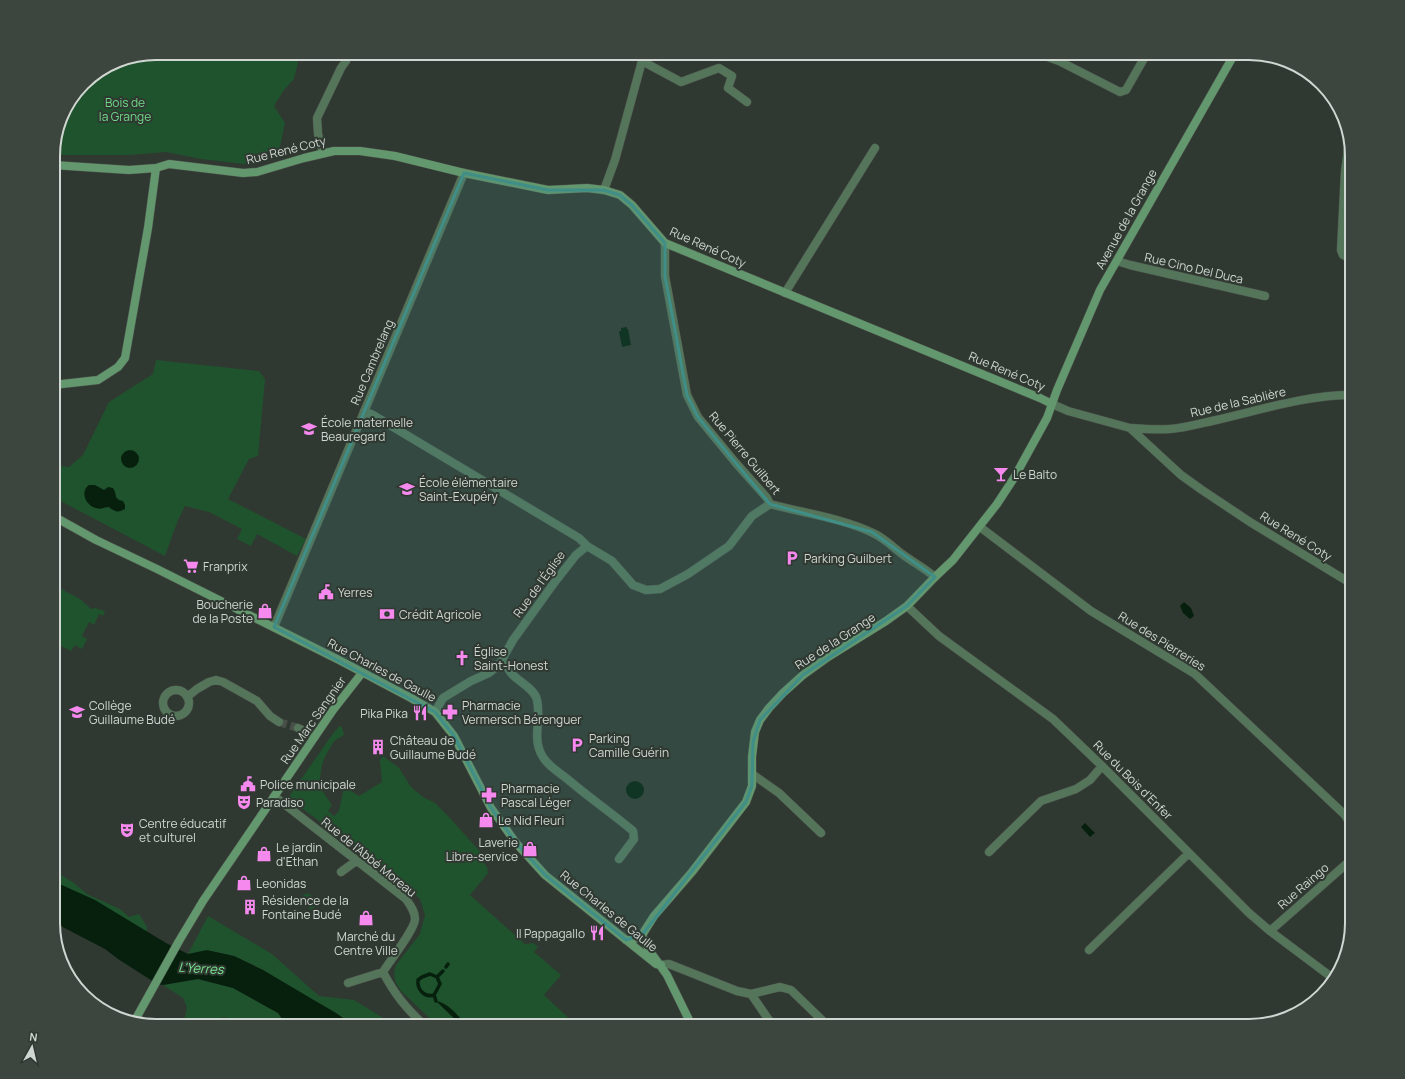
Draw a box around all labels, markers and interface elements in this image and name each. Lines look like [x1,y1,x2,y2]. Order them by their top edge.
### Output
park label: Bois de la Grange [99,94,151,125]
street label: Rue René Coty [244,132,328,168]
street label: Avenue de la Grange [1091,166,1161,272]
street label: Rue René Coty [667,223,749,272]
street label: Rue Cino Del Duca [1143,248,1245,288]
street label: Rue Cambrelang [346,317,398,407]
street label: Rue René Coty [966,347,1049,395]
street label: Rue de la Sablière [1189,383,1287,421]
street label: Rue Pierre Guilbert [705,408,785,498]
place label: École maternelle Beauregard [321,414,413,445]
school or university icon: École maternelle Beauregard [300,420,318,438]
bar icon: Le Balto [992,465,1010,483]
place label: Le Balto [1013,466,1057,483]
place label: École élémentaire Saint-Exupéry [419,474,518,505]
school or university icon: École élémentaire Saint-Exupéry [398,480,416,498]
street label: Rue René Coty [1257,507,1336,565]
street label: Rue de l'Église [509,547,569,621]
parking icon: Parking Guilbert [783,549,801,567]
place label: Parking Guilbert [804,550,892,567]
supermarket icon: Franprix [182,557,200,575]
place label: Franprix [203,558,248,575]
public building icon: Yerres [317,583,335,601]
place label: Yerres [338,584,373,601]
place label: Boucherie de la Poste [192,596,253,627]
shop icon: Boucherie de la Poste [256,602,274,620]
bank icon: Crédit Agricole [378,605,396,623]
place label: Crédit Agricole [399,606,481,623]
street label: Rue des Pierreries [1115,607,1209,675]
street label: Rue de la Grange [791,609,879,673]
street label: Rue Charles de Gaulle [325,634,439,706]
place label: Église Saint-Honest [474,643,549,674]
church icon: Église Saint-Honest [453,649,471,667]
street label: Rue Marc Sangnier [276,672,350,767]
place label: Collège Guillaume Budé [89,697,175,728]
place label: Pharmacie Vermersch Bérenguer [462,697,582,728]
school or university icon: Collège Guillaume Budé [68,703,86,721]
pharmacy icon: Pharmacie Vermersch Bérenguer [441,703,459,721]
restaurant icon: Pika Pika [411,704,429,722]
place label: Pika Pika [360,705,408,722]
place label: Parking Camille Guérin [589,730,669,761]
place label: Château de Guillaume Budé [390,732,476,763]
parking icon: Parking Camille Guérin [568,736,586,754]
street label: Rue du Bois d'Enfer [1090,737,1177,824]
building icon: Château de Guillaume Budé [369,738,387,756]
public building icon: Police municipale [239,775,257,793]
place label: Police municipale [260,776,356,793]
place label: Pharmacie Pascal Léger [501,780,572,811]
pharmacy icon: Pharmacie Pascal Léger [480,786,498,804]
theatre icon: Paradiso [235,793,253,811]
place label: Paradiso [256,794,304,811]
shop icon: Le Nid Fleuri [477,811,495,829]
place label: Le Nid Fleuri [498,812,564,829]
street label: Rue de l'Abbé Moreau [318,813,420,901]
place label: Centre éducatif et culturel [139,815,227,846]
theatre icon: Centre éducatif et culturel [118,821,136,839]
place label: Laverie Libre-service [446,834,518,865]
place label: Le jardin d'Ethan [276,839,322,870]
shop icon: Laverie Libre-service [521,840,539,858]
shop icon: Le jardin d'Ethan [255,845,273,863]
street label: Rue Raingo [1274,859,1332,913]
street label: Rue Charles de Gaulle [557,866,661,956]
shop icon: Leonidas [235,874,253,892]
place label: Leonidas [256,875,306,892]
place label: Résidence de la Fontaine Budé [262,892,349,923]
building icon: Résidence de la Fontaine Budé [241,898,259,916]
shop icon: Marché du Centre Ville [357,909,375,927]
restaurant icon: Il Pappagallo [588,924,606,942]
place label: Il Pappagallo [516,925,585,942]
place label: Marché du Centre Ville [334,928,398,959]
water label: L'Yerres [178,958,225,978]
north arrow [12,1027,52,1067]
text: N [29,1029,39,1045]

